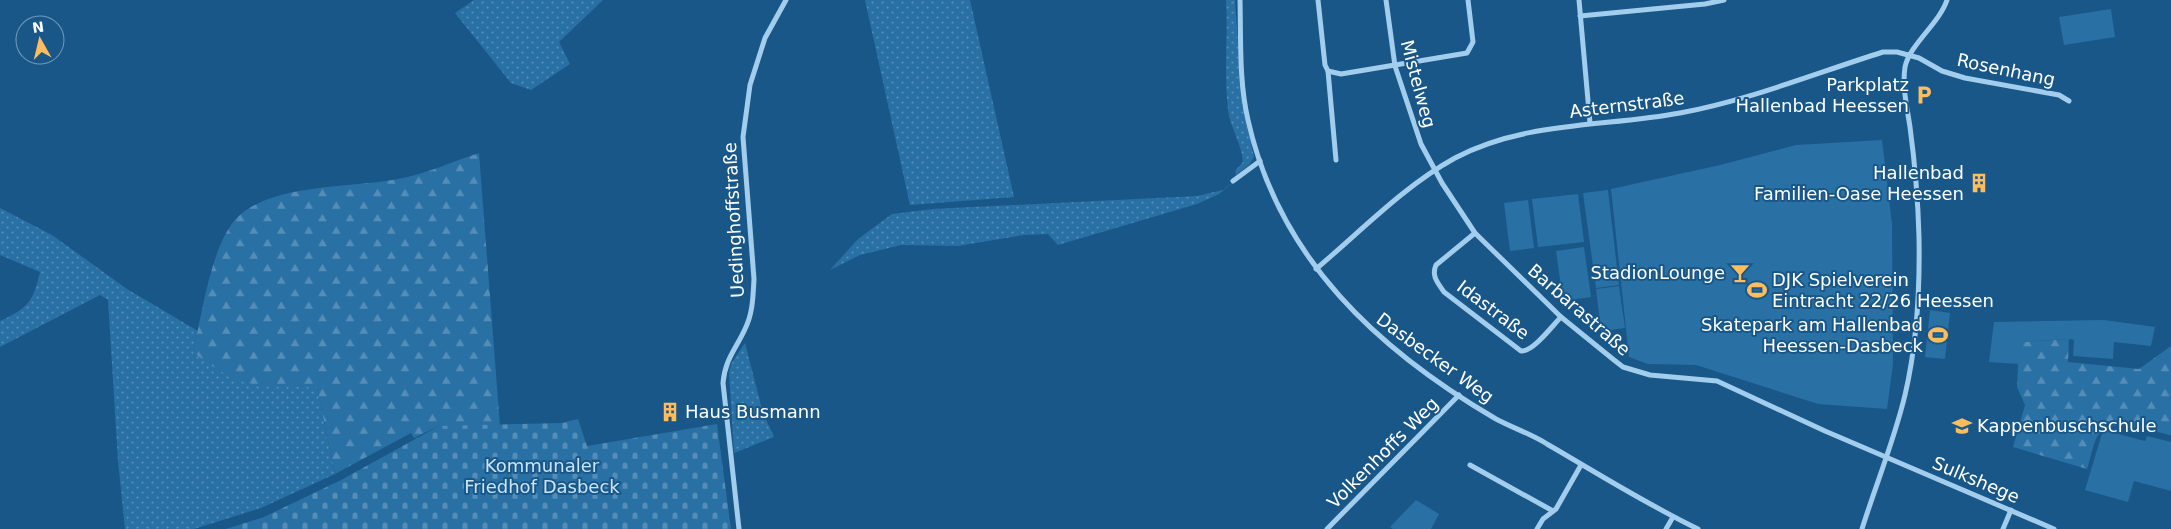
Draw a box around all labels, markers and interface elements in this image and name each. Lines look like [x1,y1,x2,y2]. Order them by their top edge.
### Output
north arrow [15,15,65,65]
text: N [31,18,45,36]
street label: Mistelweg [1397,38,1440,130]
street label: Rosenhang [1955,49,2057,90]
place label: Parkplatz Hallenbad Heessen [1735,74,1909,116]
parking icon: Parkplatz Hallenbad Heessen [1913,84,1935,106]
street label: Asternstraße [1568,87,1686,122]
street label: Uedinghoffstraße [719,142,748,298]
place label: Hallenbad Familien-Oase Heessen [1754,162,1964,204]
building icon: Hallenbad Familien-Oase Heessen [1968,172,1990,194]
street label: Barbarastraße [1524,259,1635,360]
place label: StadionLounge [1591,262,1725,283]
bar icon: StadionLounge [1729,262,1751,284]
place label: DJK Spielverein Eintracht 22/26 Heessen [1772,269,1994,311]
street label: Idastraße [1453,276,1534,344]
sports icon: DJK Spielverein Eintracht 22/26 Heessen [1746,279,1768,301]
street label: Dasbecker Weg [1373,308,1498,407]
place label: Skatepark am Hallenbad Heessen-Dasbeck [1701,314,1924,356]
sports icon: Skatepark am Hallenbad Heessen-Dasbeck [1927,324,1949,346]
street label: Volkenhoffs Weg [1323,393,1443,513]
building icon: Haus Busmann [659,401,681,423]
place label: Haus Busmann [685,401,821,422]
school or university icon: Kappenbuschschule [1951,415,1973,437]
place label: Kappenbuschschule [1977,415,2157,436]
street label: Sulkshege [1929,452,2023,507]
park label: Kommunaler Friedhof Dasbeck [464,455,620,497]

